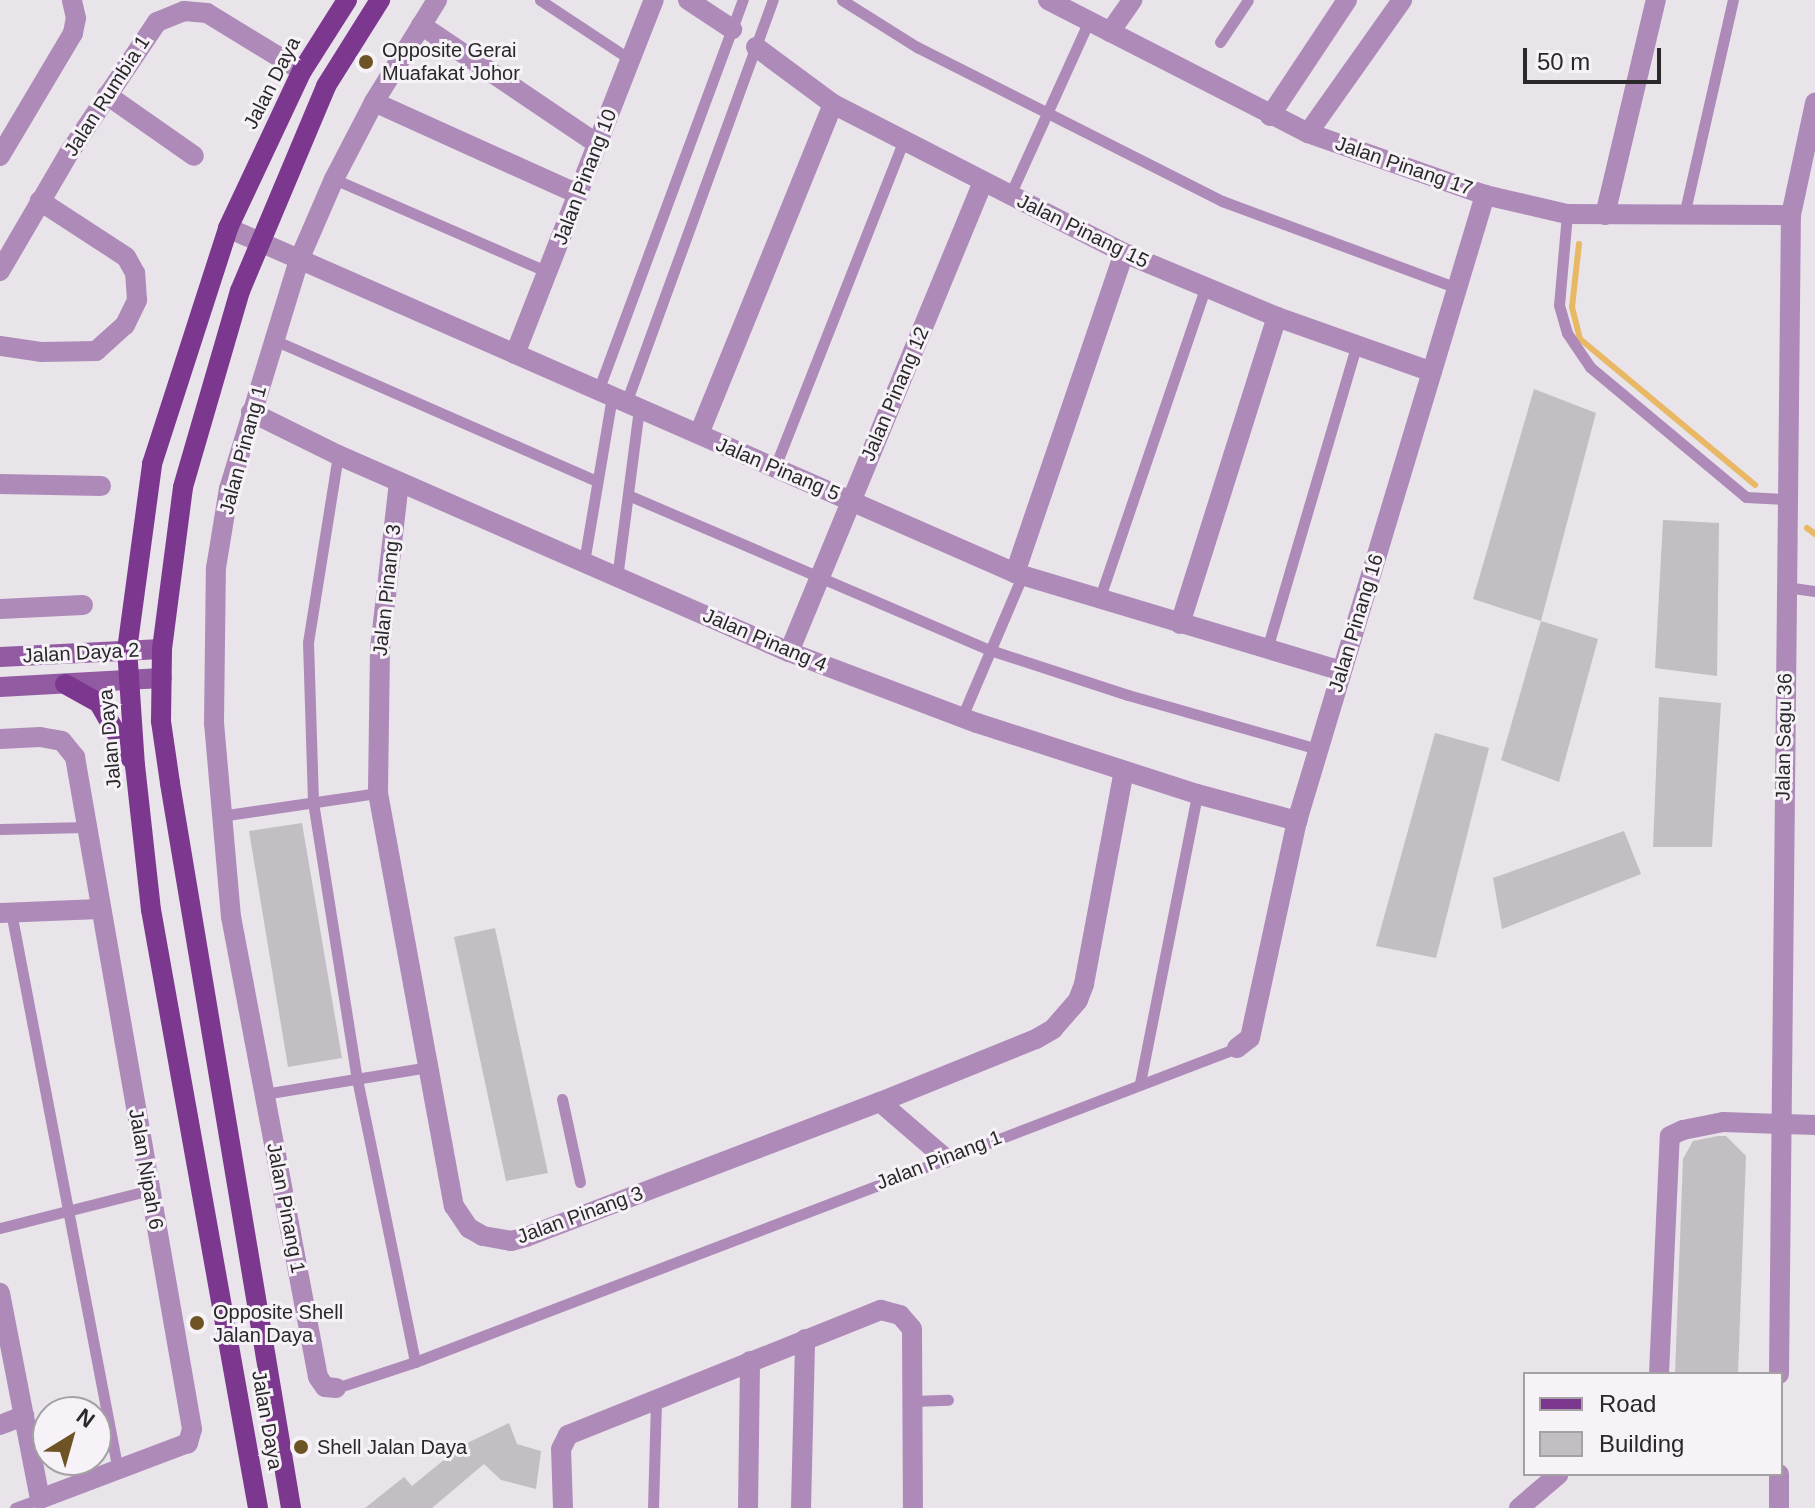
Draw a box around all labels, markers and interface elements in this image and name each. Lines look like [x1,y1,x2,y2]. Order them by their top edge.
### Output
street label: Jalan Rumbia 1 [59,31,155,161]
scale bar [1527,32,1665,82]
street label: Jalan Daya [239,33,305,133]
place label: Opposite Gerai Muafakat Johor [382,38,520,85]
text: 50 m [1537,48,1590,75]
marker: Opposite Gerai Muafakat Johor [357,53,375,71]
street label: Jalan Pinang 10 [548,106,622,248]
street label: Jalan Pinang 17 [1332,131,1476,201]
street label: Jalan Pinang 15 [1013,189,1153,273]
street label: Jalan Pinang 12 [856,323,934,465]
street label: Jalan Pinang 1 [214,383,272,517]
street label: Jalan Pinang 5 [712,432,844,506]
street label: Jalan Pinang 3 [368,523,406,657]
street label: Jalan Pinang 16 [1324,551,1388,695]
street label: Jalan Pinang 4 [699,603,831,677]
street label: Jalan Daya 2 [22,638,140,668]
street label: Jalan Sagu 36 [1771,673,1797,801]
street label: Jalan Daya [94,688,126,790]
street label: Jalan Nipah 6 [124,1107,168,1231]
street label: Jalan Pinang 1 [873,1125,1005,1195]
street label: Jalan Pinang 1 [262,1141,310,1275]
street label: Jalan Pinang 3 [514,1181,646,1249]
place label: Opposite Shell Jalan Daya [213,1300,343,1347]
marker: Opposite Shell Jalan Daya [188,1314,206,1332]
street label: Jalan Daya [246,1369,288,1471]
legend [1523,1372,1783,1476]
text: Road [1599,1390,1656,1417]
north arrow [32,1396,112,1476]
text: N [72,1403,99,1433]
text: Building [1599,1430,1684,1457]
place label: Shell Jalan Daya [317,1435,467,1459]
marker: Shell Jalan Daya [292,1438,310,1456]

